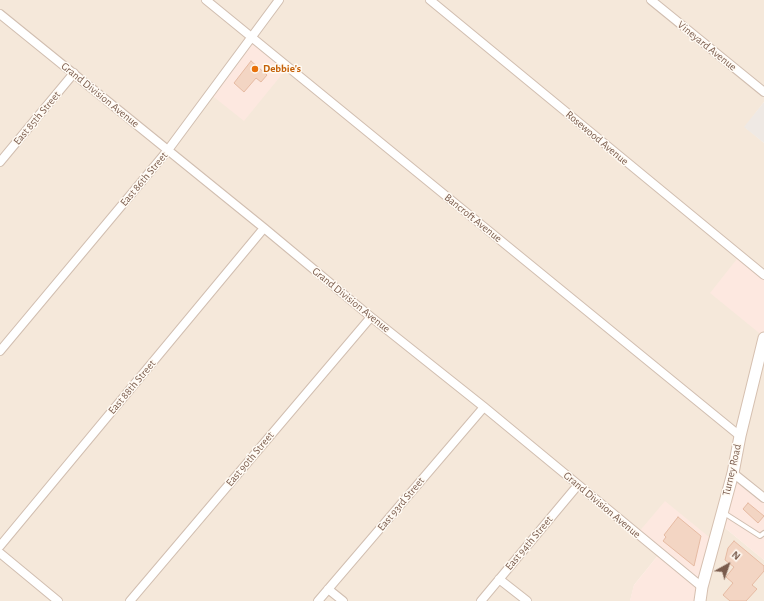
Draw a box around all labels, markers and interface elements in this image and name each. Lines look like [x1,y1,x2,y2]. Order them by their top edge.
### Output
street label: Vineyard Avenue [675,18,739,74]
street label: Grand Division Avenue [58,59,142,131]
place label: Debbie's [263,62,301,76]
marker: Debbie's [250,64,260,74]
street label: East 85th Street [11,88,63,148]
street label: Rosewood Avenue [563,108,631,168]
street label: East 86th Street [117,149,171,209]
street label: Bancroft Avenue [442,191,504,245]
street label: Grand Division Avenue [309,264,393,336]
street label: East 88th Street [105,357,159,417]
street label: East 90th Street [223,429,277,489]
street label: Turney Road [720,443,744,497]
street label: Grand Division Avenue [561,469,643,541]
street label: East 93rd Street [375,474,427,534]
street label: East 94th Street [502,513,556,573]
north arrow [708,545,748,585]
text: N [730,549,743,562]

